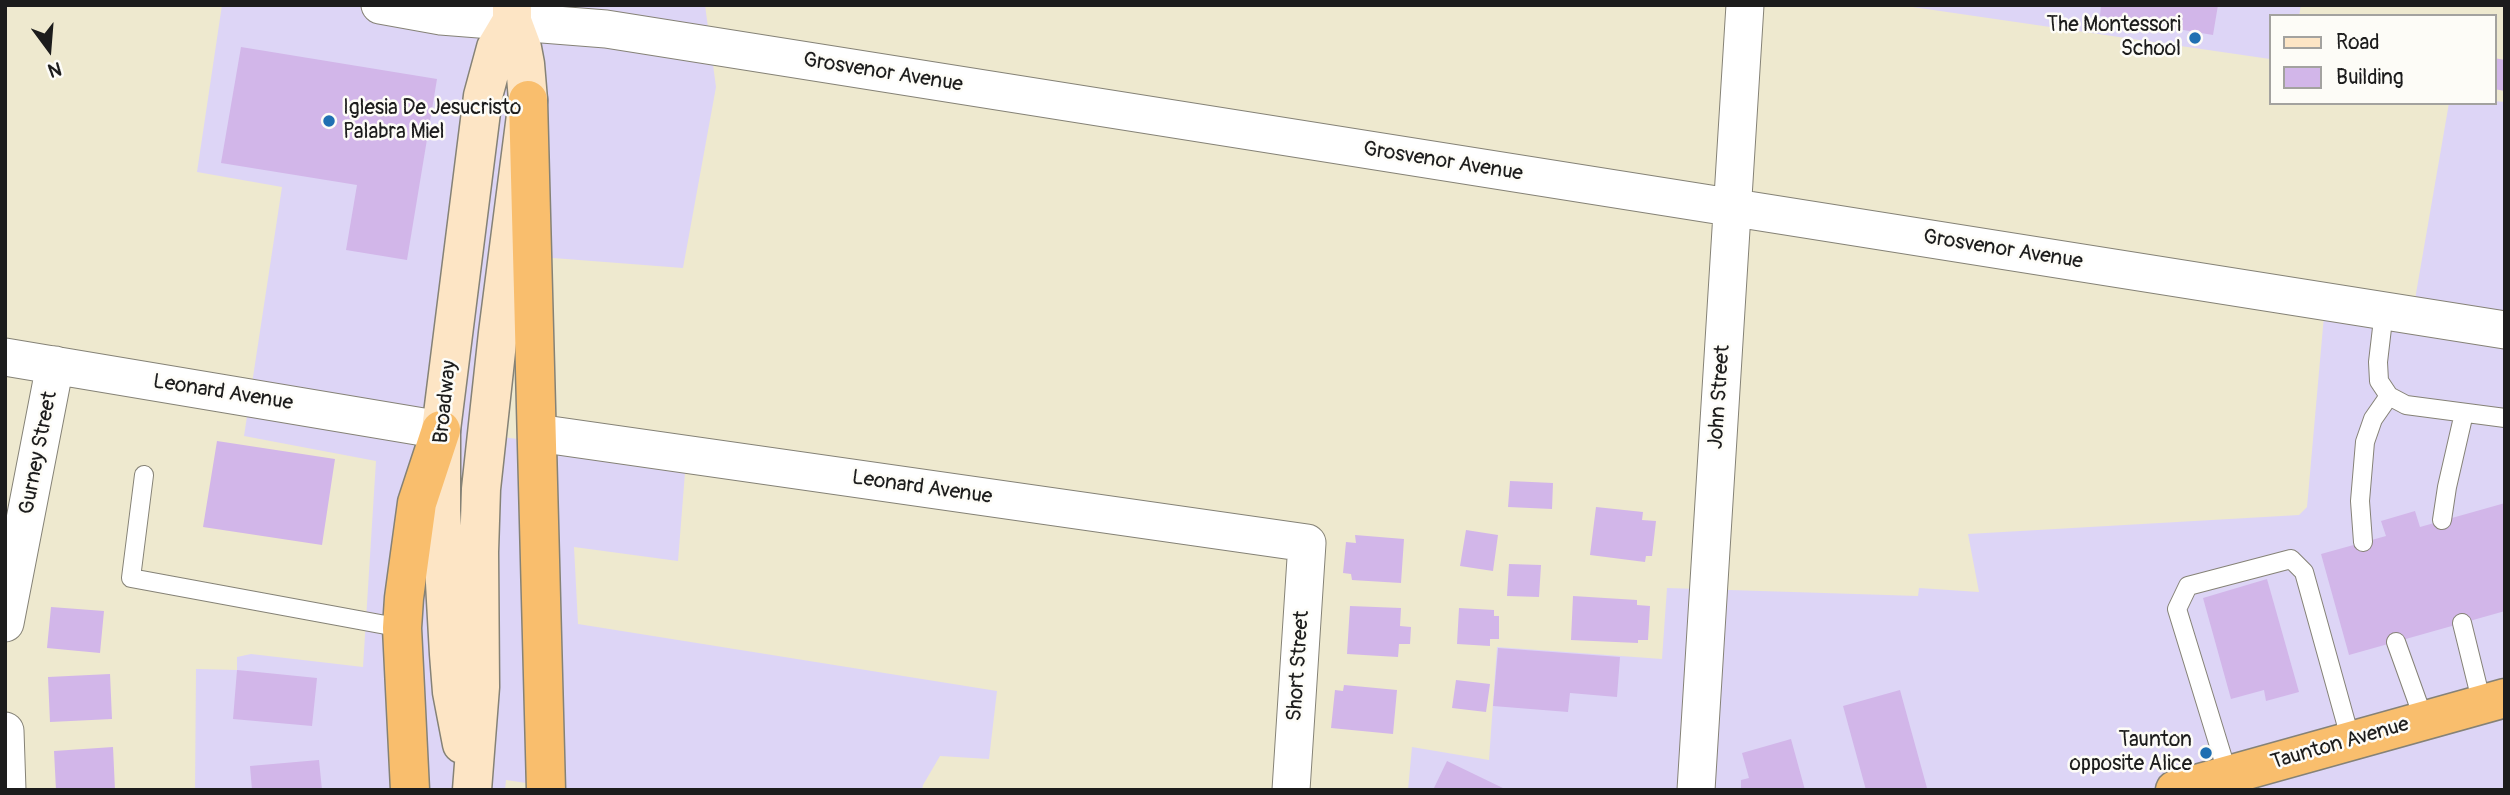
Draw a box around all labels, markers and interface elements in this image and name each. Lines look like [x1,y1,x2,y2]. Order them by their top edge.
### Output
place label: The Montessori School [2047,13,2181,63]
north arrow [14,14,84,84]
legend [2268,14,2496,105]
text: Road [2336,29,2380,56]
marker: The Montessori School [2187,30,2203,46]
street label: Grosvenor Avenue [801,48,965,98]
text: N [45,56,64,82]
text: Building [2336,64,2403,91]
place label: Iglesia De Jesucristo Palabra Miel [343,96,521,146]
marker: Iglesia De Jesucristo Palabra Miel [321,113,337,129]
street label: Grosvenor Avenue [1361,137,1525,187]
street label: Grosvenor Avenue [1921,225,2085,275]
street label: John Street [1704,344,1736,450]
street label: Broadway [429,359,463,445]
street label: Leonard Avenue [151,369,295,417]
street label: Gurney Street [15,389,63,517]
street label: Leonard Avenue [850,466,994,510]
street label: Short Street [1283,610,1315,722]
street label: Taunton Avenue [2268,712,2412,776]
place label: Taunton opposite Alice [2070,728,2192,778]
marker: Taunton opposite Alice [2198,745,2214,761]

